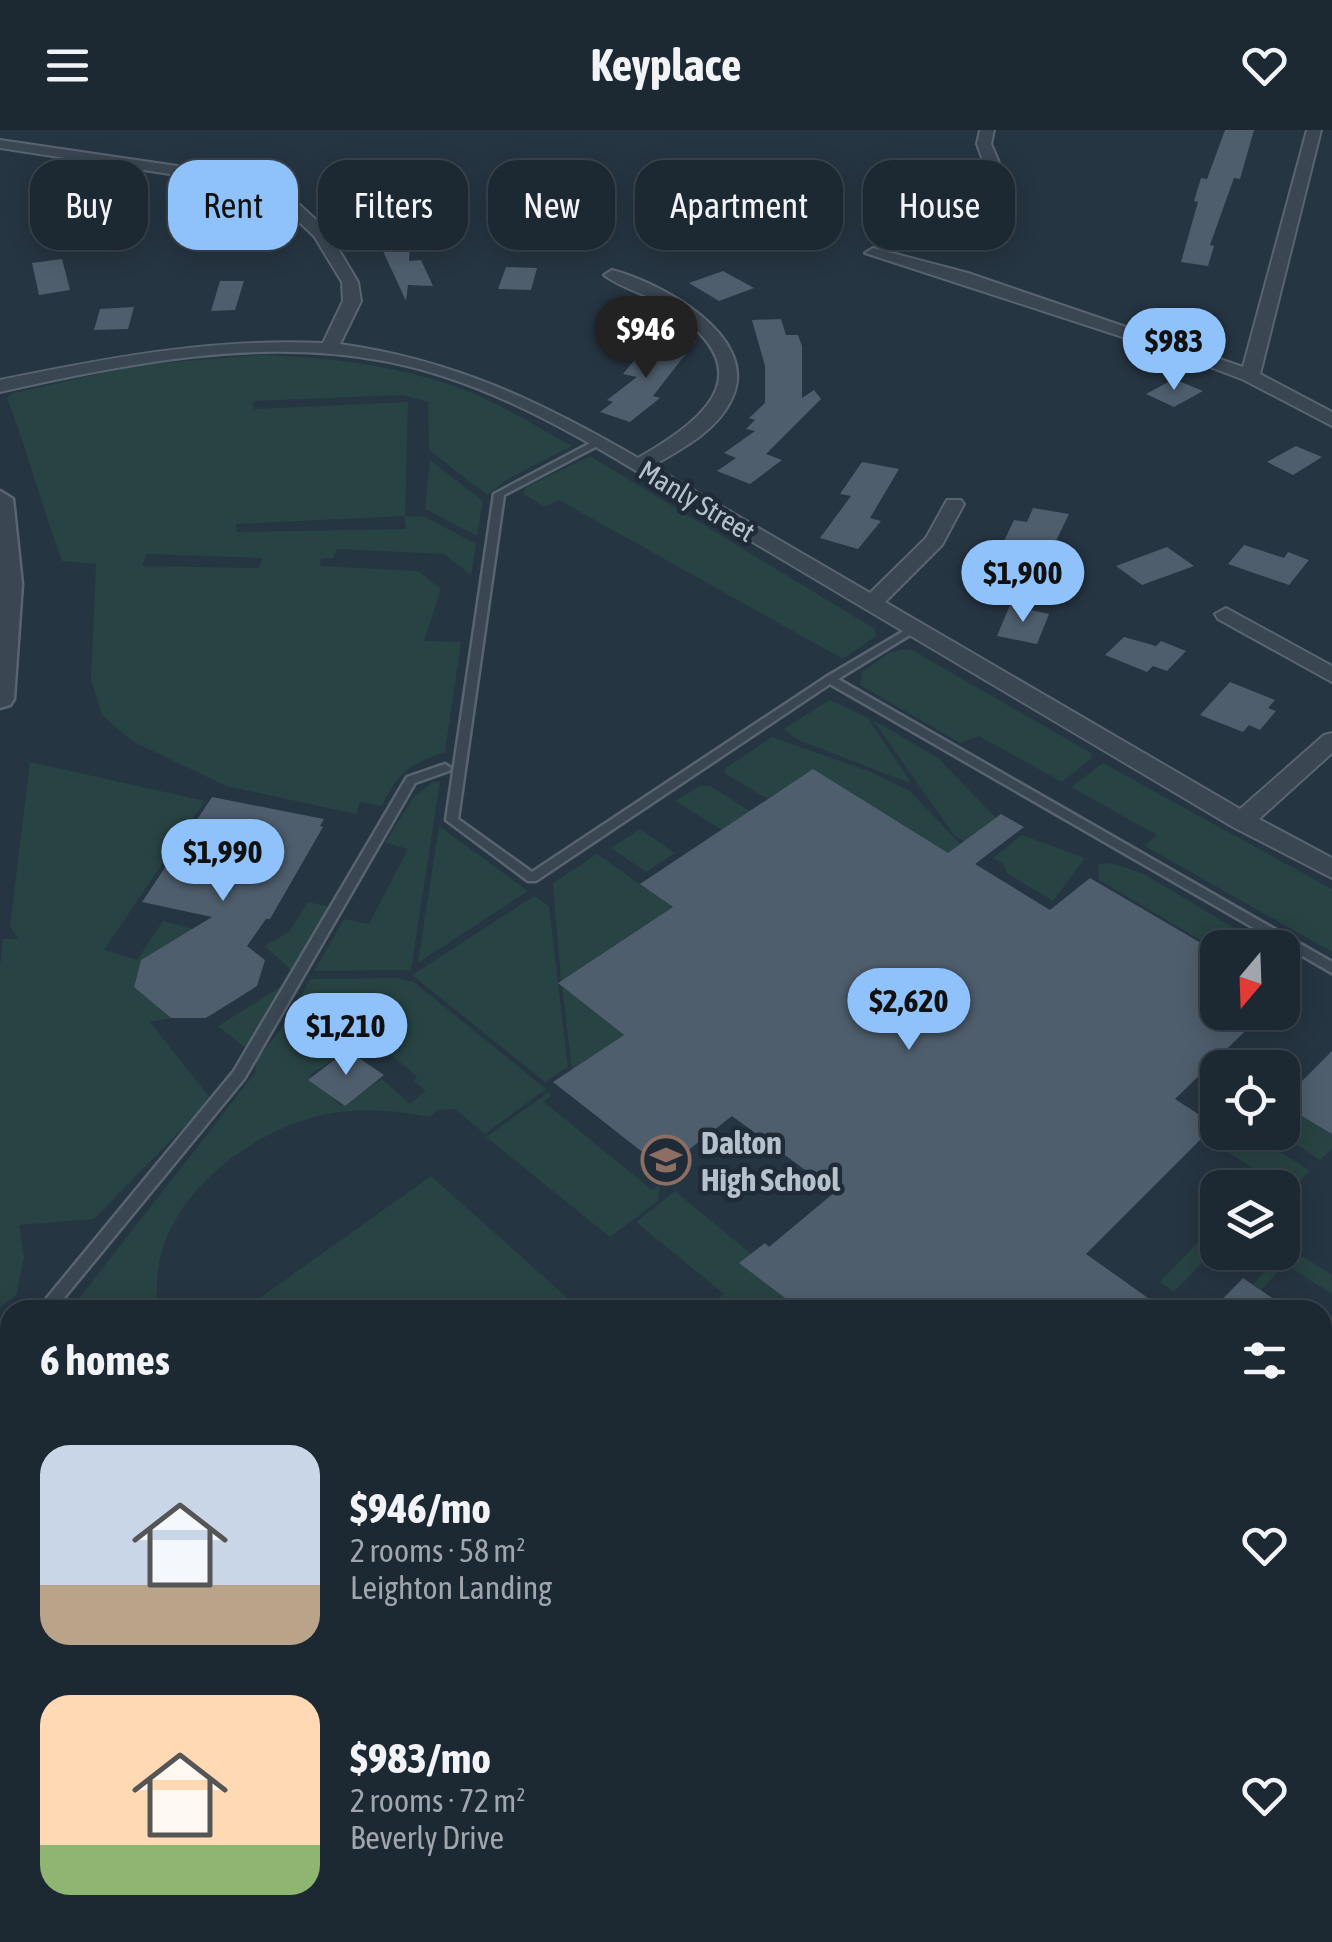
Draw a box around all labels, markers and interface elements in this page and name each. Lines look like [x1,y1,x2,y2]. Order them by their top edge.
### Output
icon: menu [40,38,95,93]
icon: heart [1237,38,1292,93]
text: Keyplace [591,39,741,91]
chip: Buy [30,160,148,250]
chip: Rent [168,160,298,250]
chip: Filters [318,160,468,250]
chip: New [488,160,615,250]
chip: Apartment [635,160,843,250]
chip: House [863,160,1015,250]
pin: $946 [587,296,705,381]
pin: $983 [1115,308,1233,393]
text: $946 [617,310,675,347]
text: $983 [1145,322,1203,359]
street label: Manly Street [633,454,761,548]
pin: $1,900 [942,540,1104,625]
text: $1,900 [983,554,1063,591]
pin: $1,990 [142,819,304,904]
text: $1,990 [183,833,263,870]
north arrow [1200,930,1300,1030]
map controls [1200,930,1300,1270]
pin: $2,620 [828,968,990,1053]
text: $2,620 [869,982,949,1019]
pin: $1,210 [265,993,427,1078]
text: $1,210 [306,1007,386,1044]
button: locate [1200,1050,1300,1150]
place label: Dalton High School [701,1124,840,1198]
school or university icon: Dalton High School [640,1134,692,1186]
button: layers [1200,1170,1300,1270]
icon: filters [1237,1333,1292,1388]
text: 6 homes [40,1336,170,1384]
text: $946/mo [350,1484,491,1532]
icon: home [120,1485,240,1605]
icon: heart [1237,1518,1292,1573]
text: 2 rooms · 58 m² [350,1532,525,1569]
text: Leighton Landing [350,1569,552,1606]
text: $983/mo [350,1734,491,1782]
icon: home [120,1735,240,1855]
icon: heart [1237,1768,1292,1823]
text: 2 rooms · 72 m² [350,1782,525,1819]
text: Beverly Drive [350,1819,504,1856]

